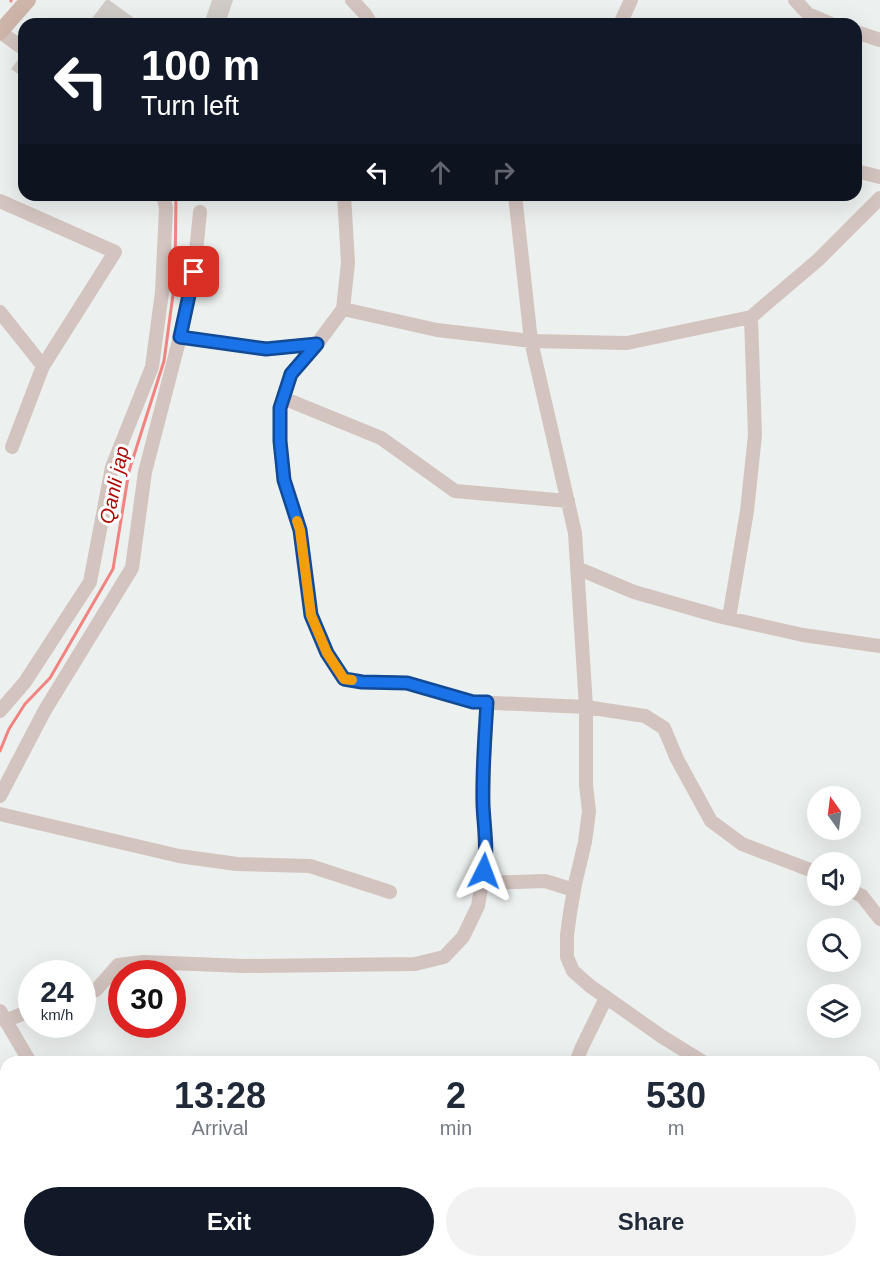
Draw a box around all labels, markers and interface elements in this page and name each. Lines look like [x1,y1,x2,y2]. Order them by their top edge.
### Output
icon: left [42,42,120,120]
text: 100 m [141,42,260,89]
text: Turn left [141,91,239,121]
icon: left [361,156,394,189]
icon: ahead [424,156,457,189]
icon: right [487,156,520,189]
pin [168,246,219,297]
icon: arrive [177,255,210,288]
water label: Qanli jap [95,444,133,526]
north arrow [807,786,861,840]
map controls [807,786,861,1038]
position arrow [452,839,516,903]
button: sound [807,852,861,906]
button: search [807,918,861,972]
speed limit sign: 30 [108,960,186,1038]
text: 24 [40,975,74,1008]
button: layers [807,984,861,1038]
text: km/h [41,1006,73,1023]
text: 13:28 [174,1075,266,1116]
text: 2 [446,1075,466,1116]
text: 530 [646,1075,706,1116]
text: Arrival [192,1117,248,1139]
text: min [440,1117,472,1139]
text: m [668,1117,684,1139]
button: Exit [24,1187,434,1256]
button: Share [446,1187,856,1256]

